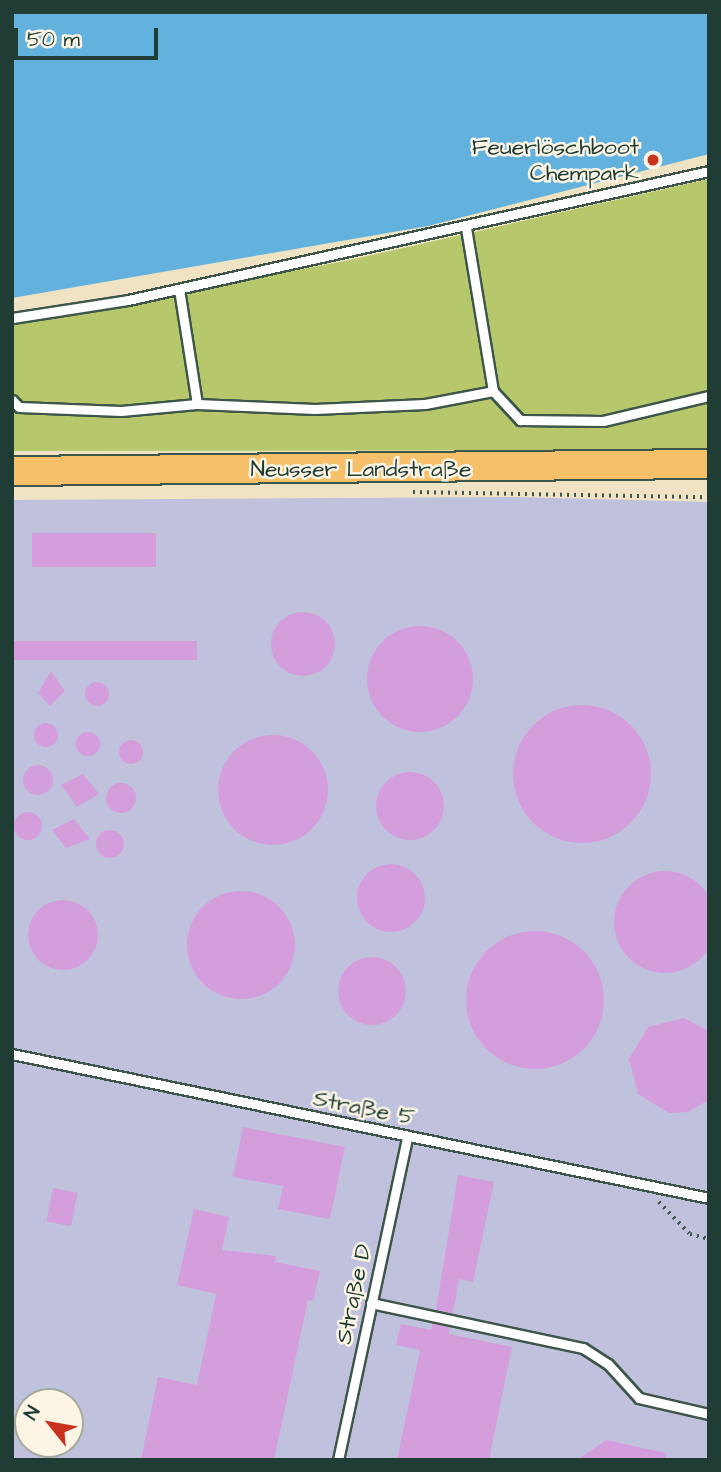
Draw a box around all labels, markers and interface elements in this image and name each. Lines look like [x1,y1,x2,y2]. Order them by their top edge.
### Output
scale bar [18,14,161,58]
text: 50 m [27,25,80,54]
place label: Feuerlöschboot Chempark [472,133,639,187]
marker: Feuerlöschboot Chempark [645,152,661,168]
street label: Neusser Landstraße [251,455,471,483]
street label: Straße 5 [311,1085,417,1131]
street label: Straße D [330,1242,378,1346]
north arrow [14,1388,84,1458]
text: N [18,1401,47,1425]

